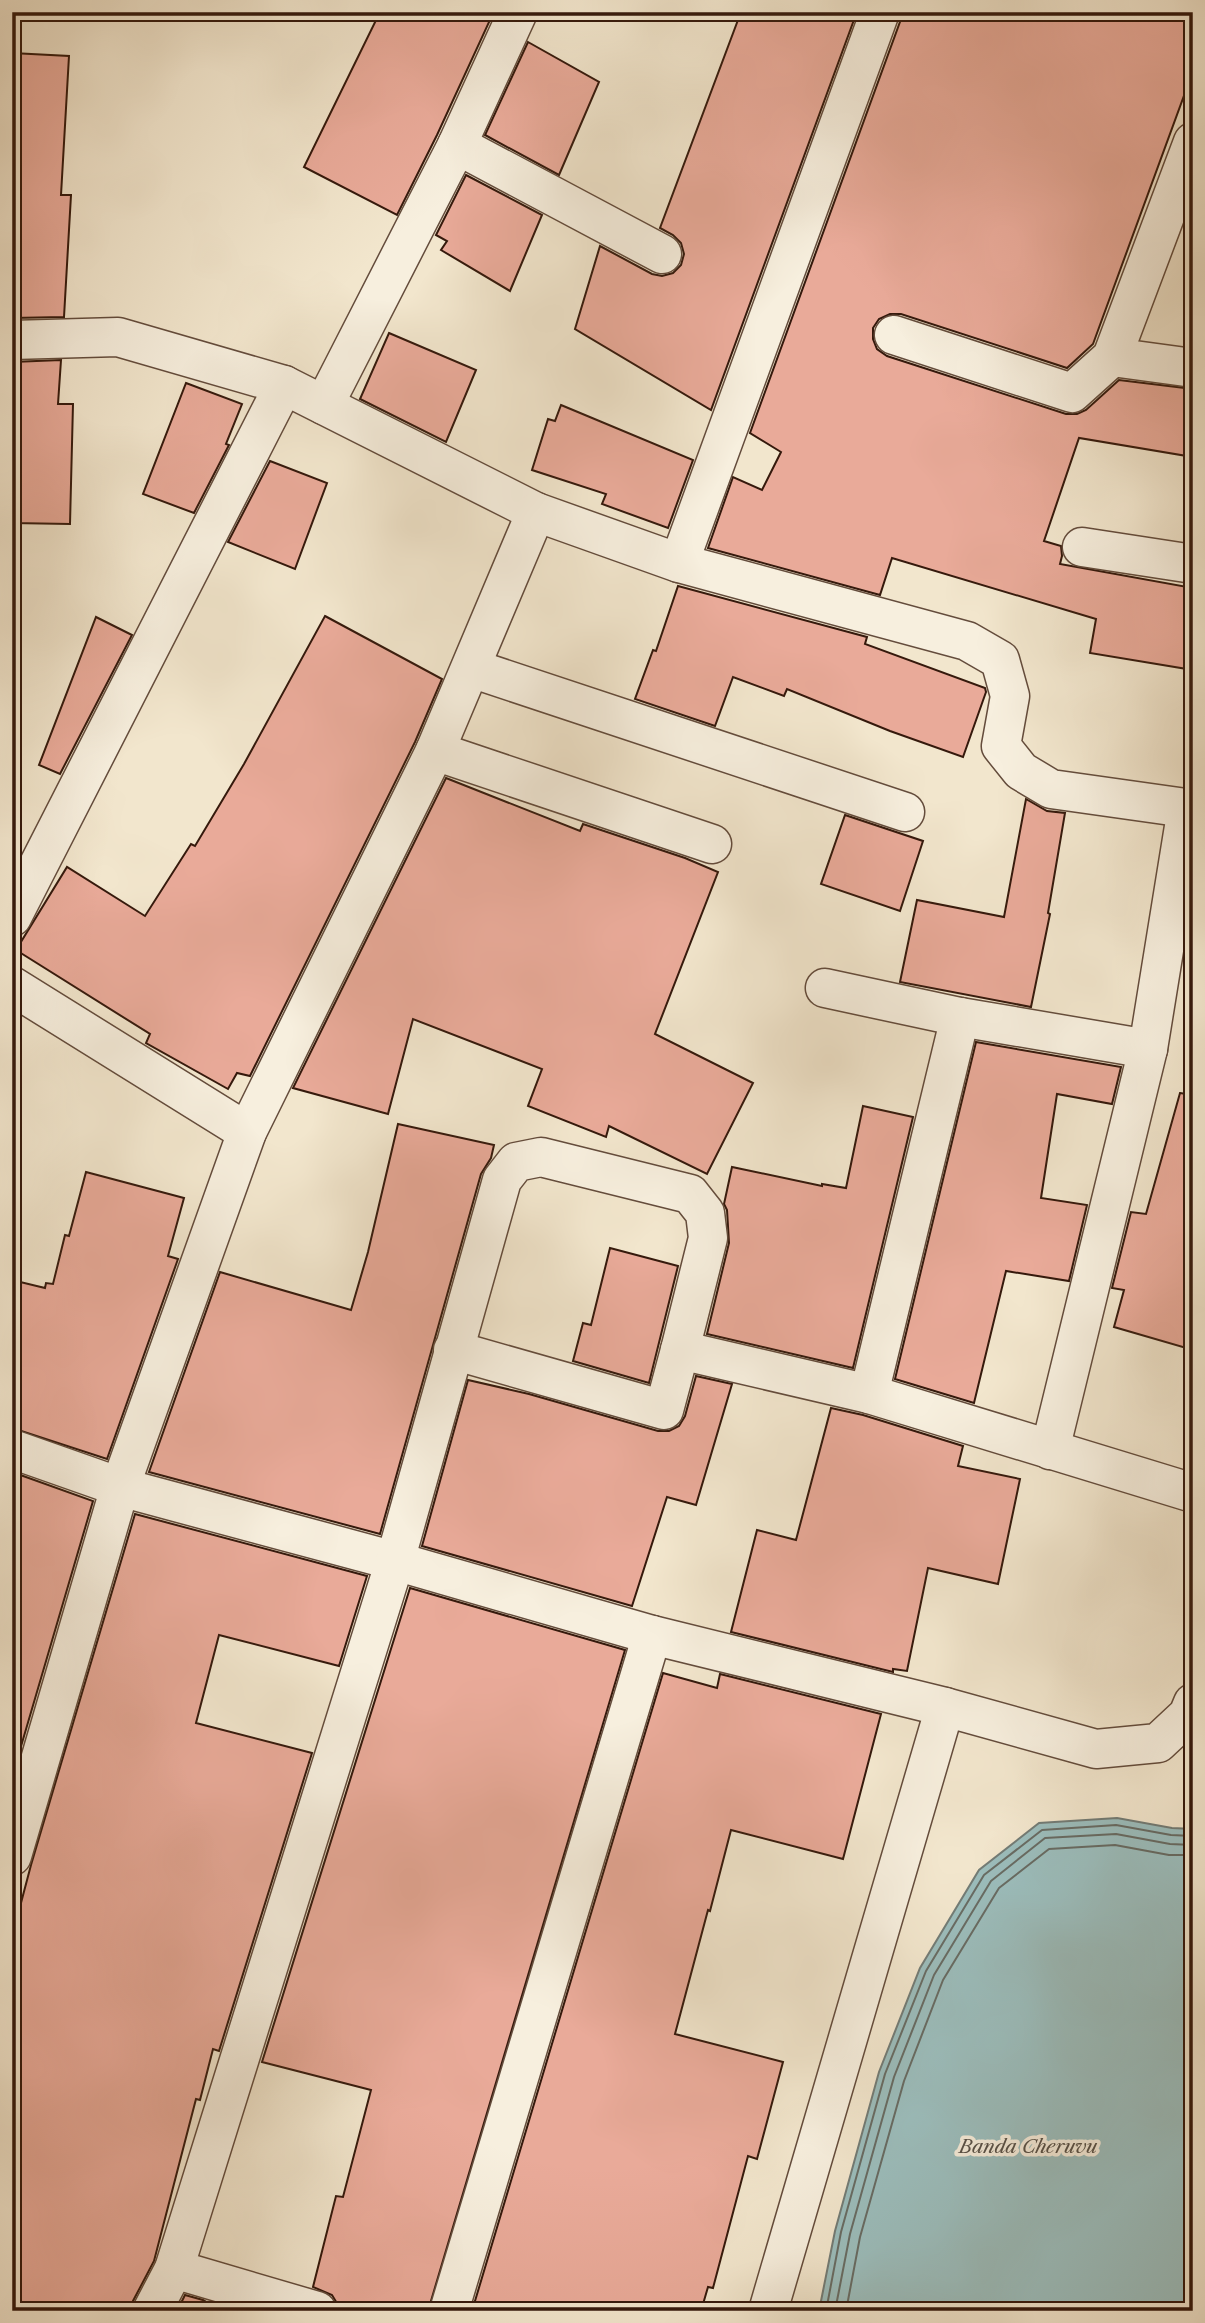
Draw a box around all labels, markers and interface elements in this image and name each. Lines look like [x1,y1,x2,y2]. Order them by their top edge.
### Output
water label: Banda Cheruvu [957,2135,1098,2158]

